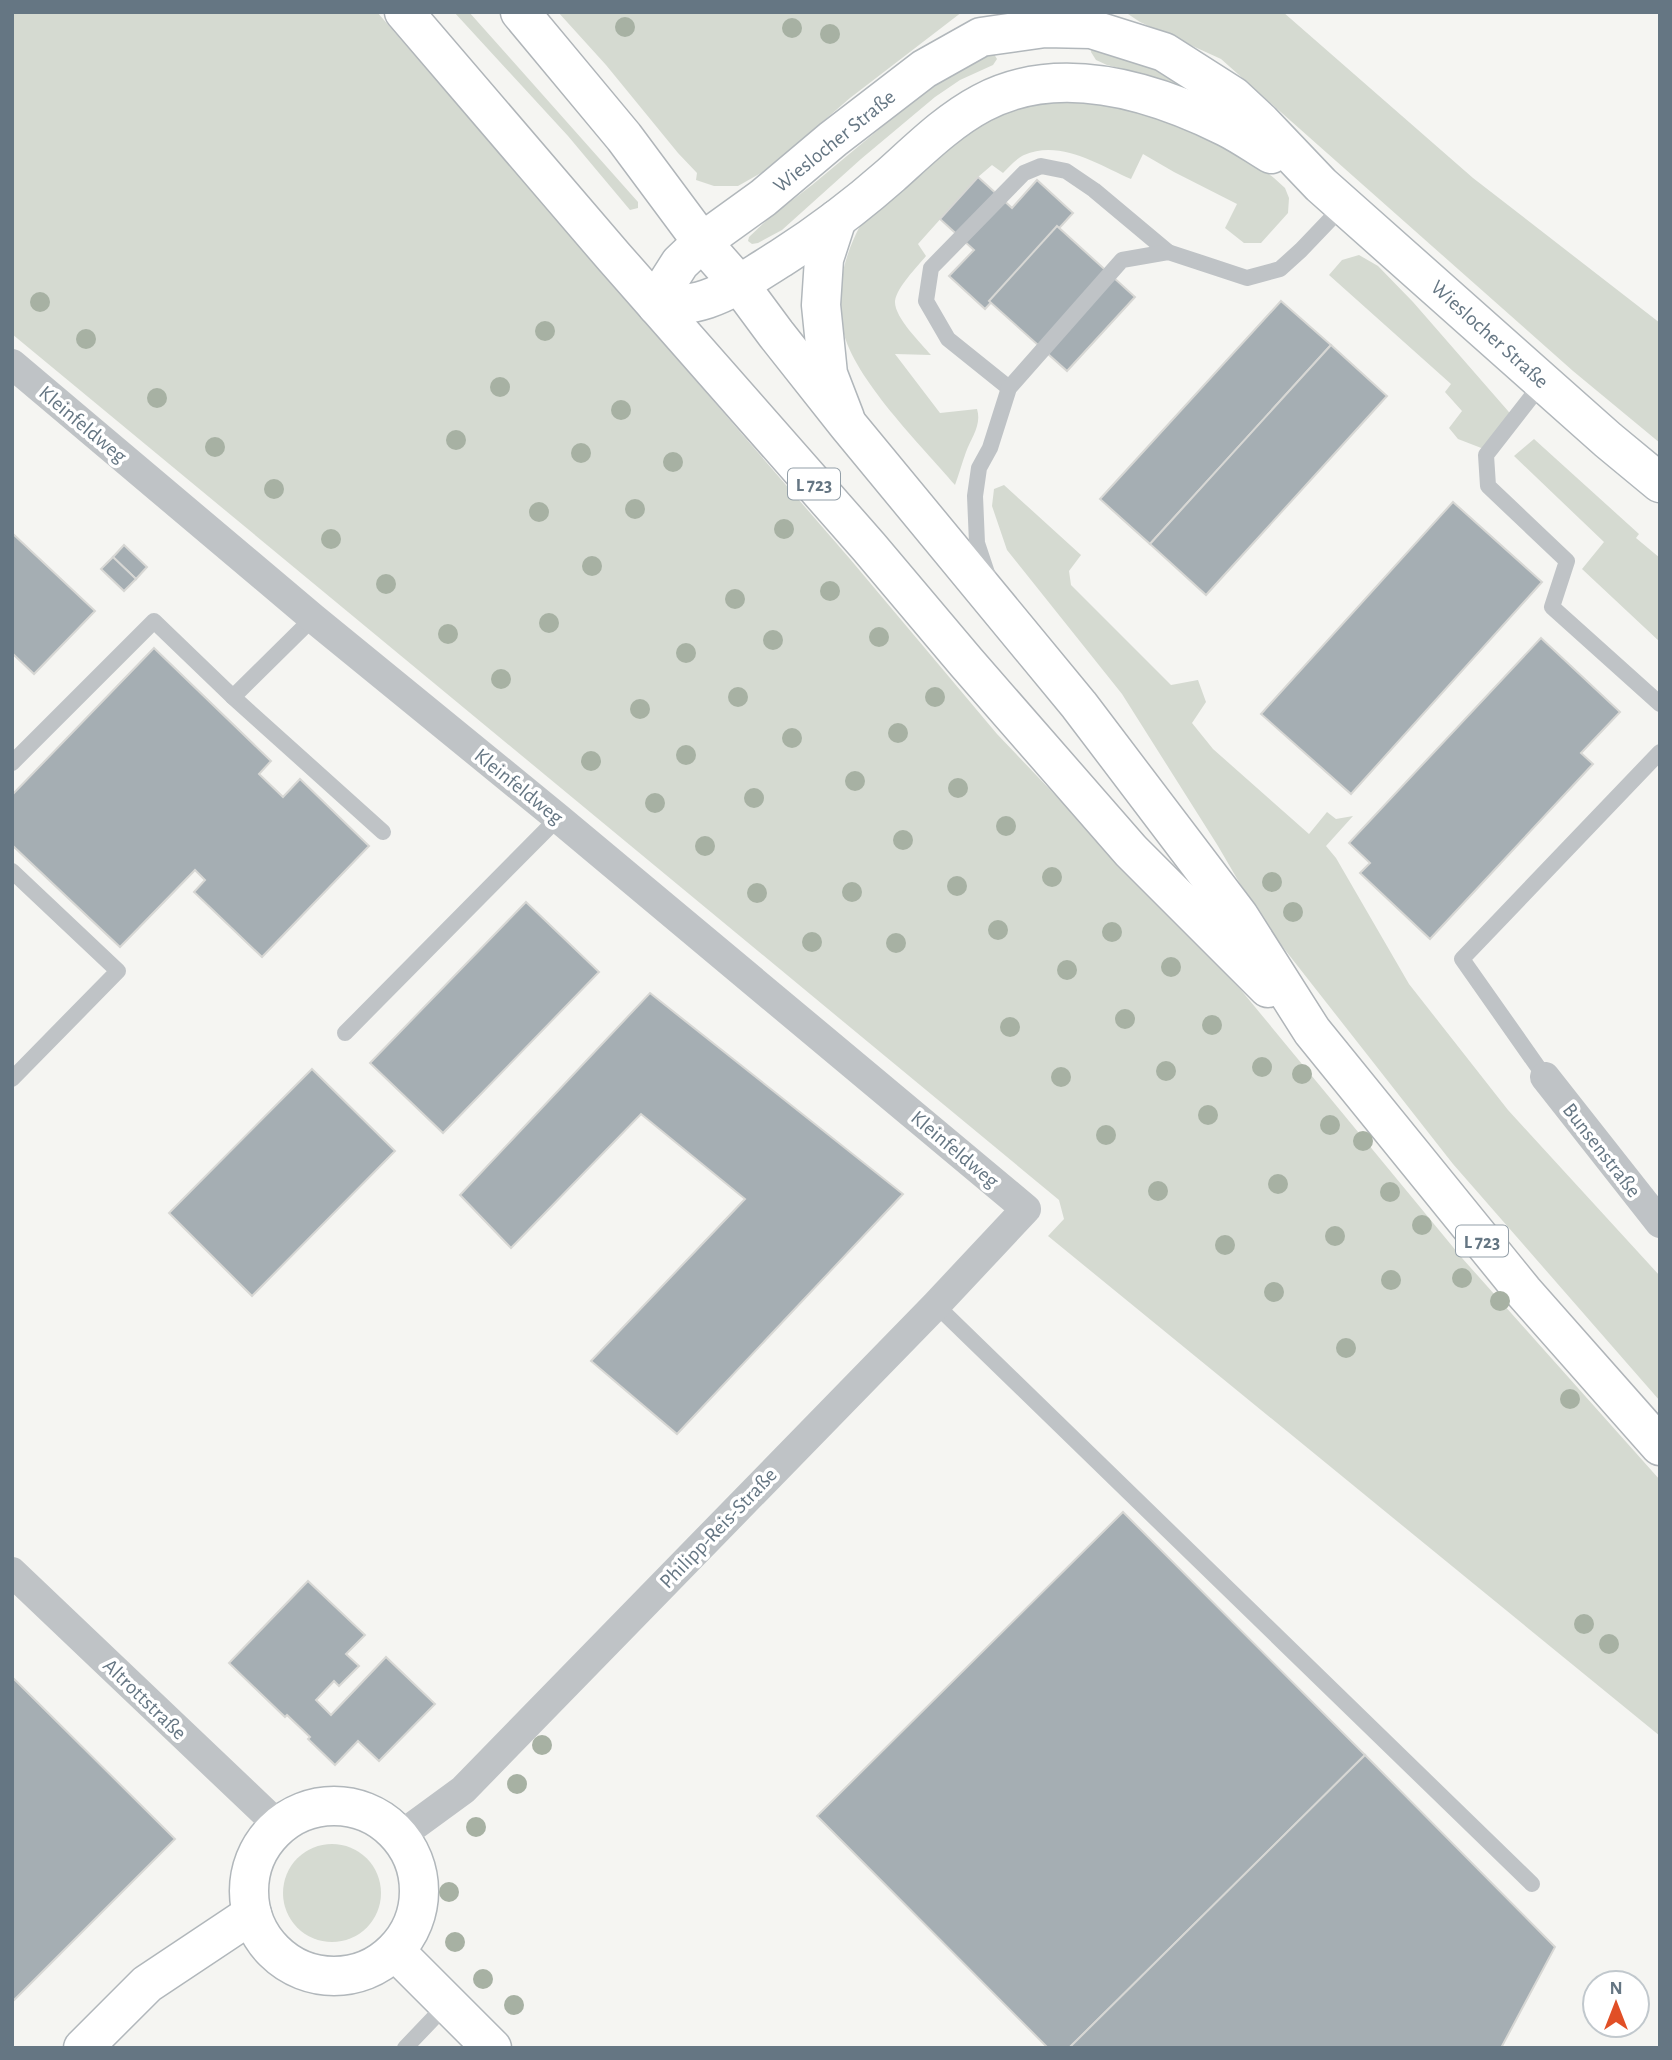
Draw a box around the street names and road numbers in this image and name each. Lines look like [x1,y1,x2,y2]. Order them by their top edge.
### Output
street label: Wieslocher Straße [769,86,899,197]
street label: Wieslocher Straße [1427,276,1552,392]
street label: Kleinfeldweg [35,382,131,467]
road number: L 723 [788,468,840,499]
street label: Kleinfeldweg [470,744,568,829]
street label: Bunsenstraße [1559,1099,1645,1201]
street label: Kleinfeldweg [907,1107,1003,1192]
road number: L 723 [1456,1226,1508,1256]
street label: Philipp-Reis-Straße [656,1464,781,1593]
street label: Altrottstraße [99,1655,190,1744]

